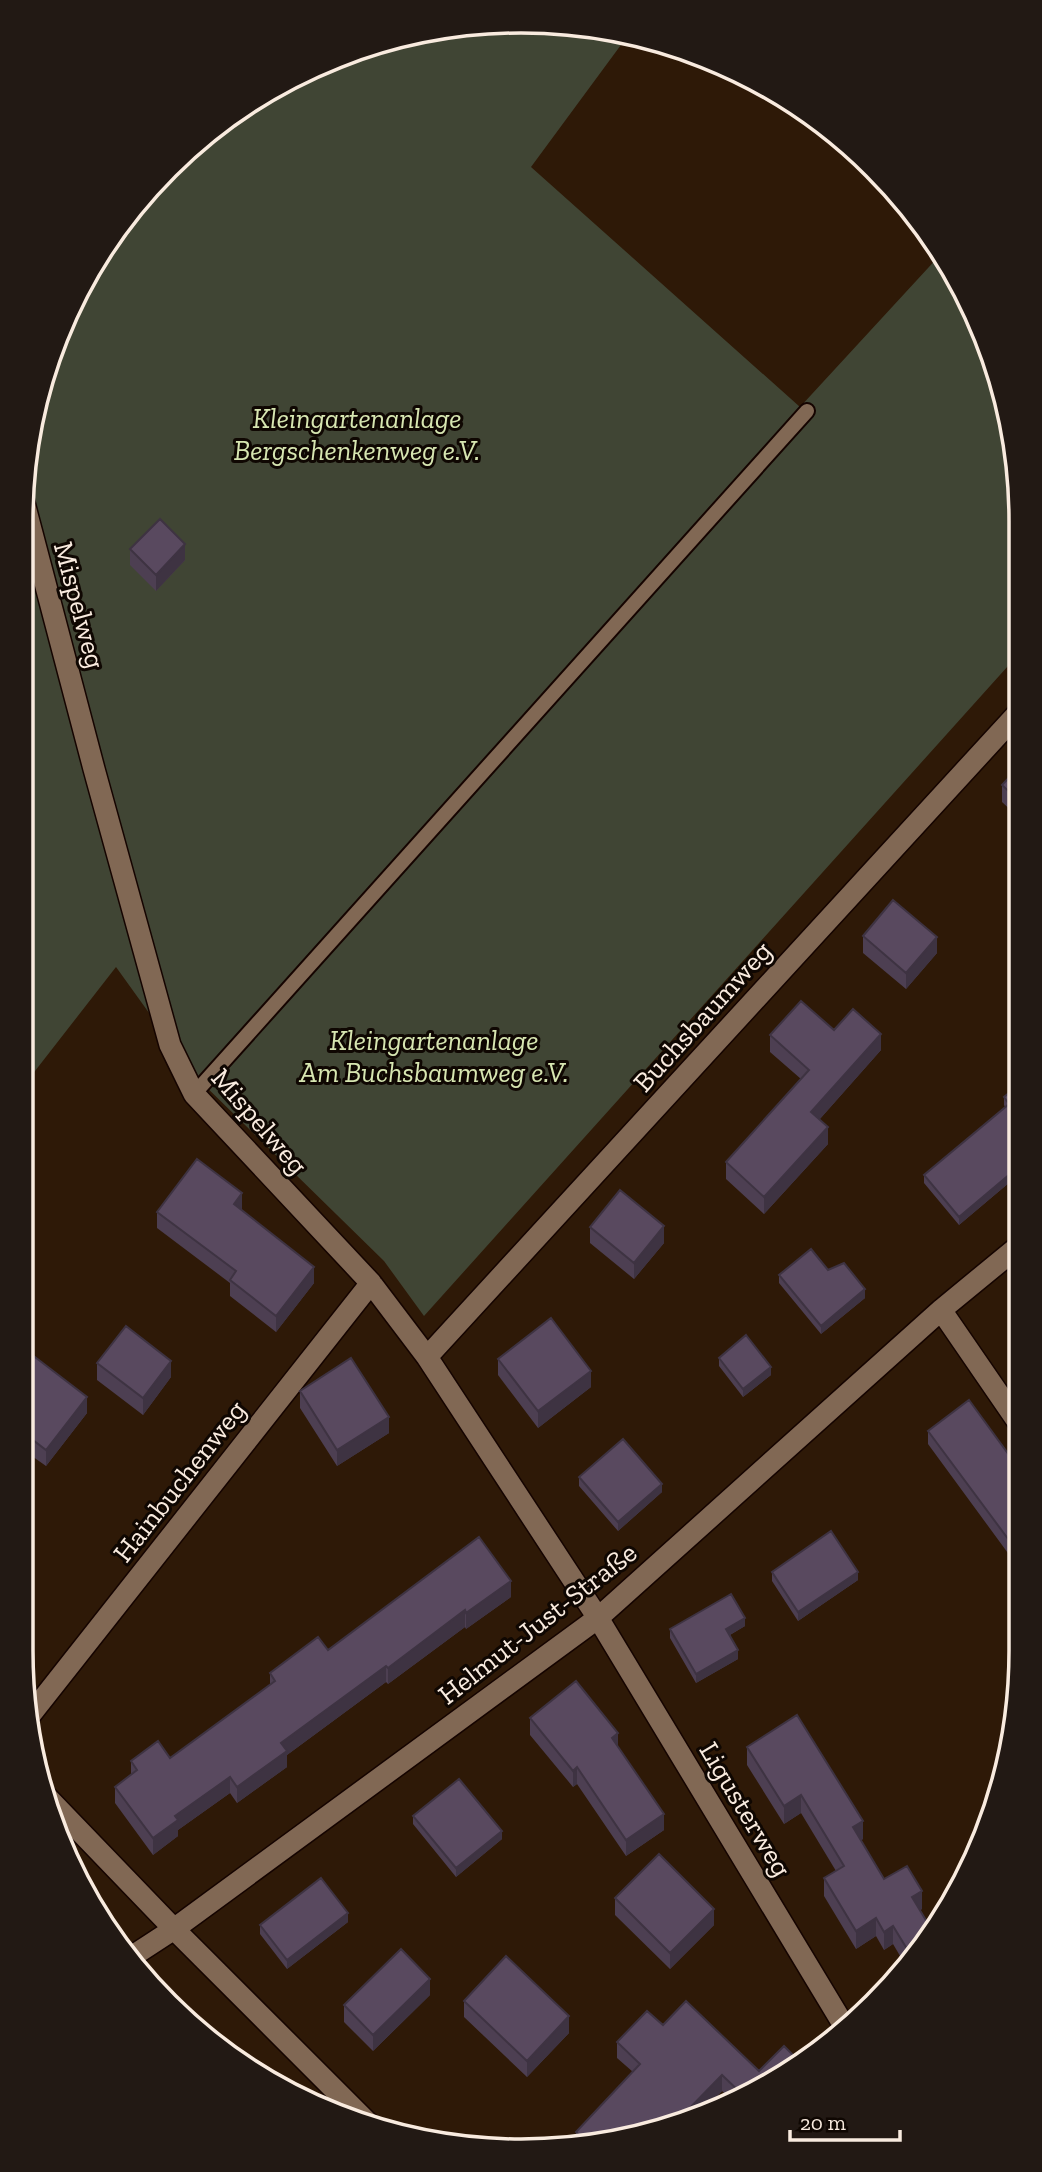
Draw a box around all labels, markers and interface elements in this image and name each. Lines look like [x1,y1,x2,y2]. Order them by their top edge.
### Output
park label: Kleingartenanlage Bergschenkenweg e.V. [234,402,480,467]
street label: Mispelweg [47,538,112,672]
street label: Buchsbaumweg [626,934,779,1098]
park label: Kleingartenanlage Am Buchsbaumweg e.V. [298,1024,569,1089]
street label: Mispelweg [204,1061,315,1181]
street label: Hainbuchenweg [106,1394,253,1569]
street label: Helmut-Just-Straße [431,1536,643,1711]
street label: Ligusterweg [692,1736,799,1883]
scale bar [790,2098,900,2142]
text: 20 m [800,2110,846,2135]

